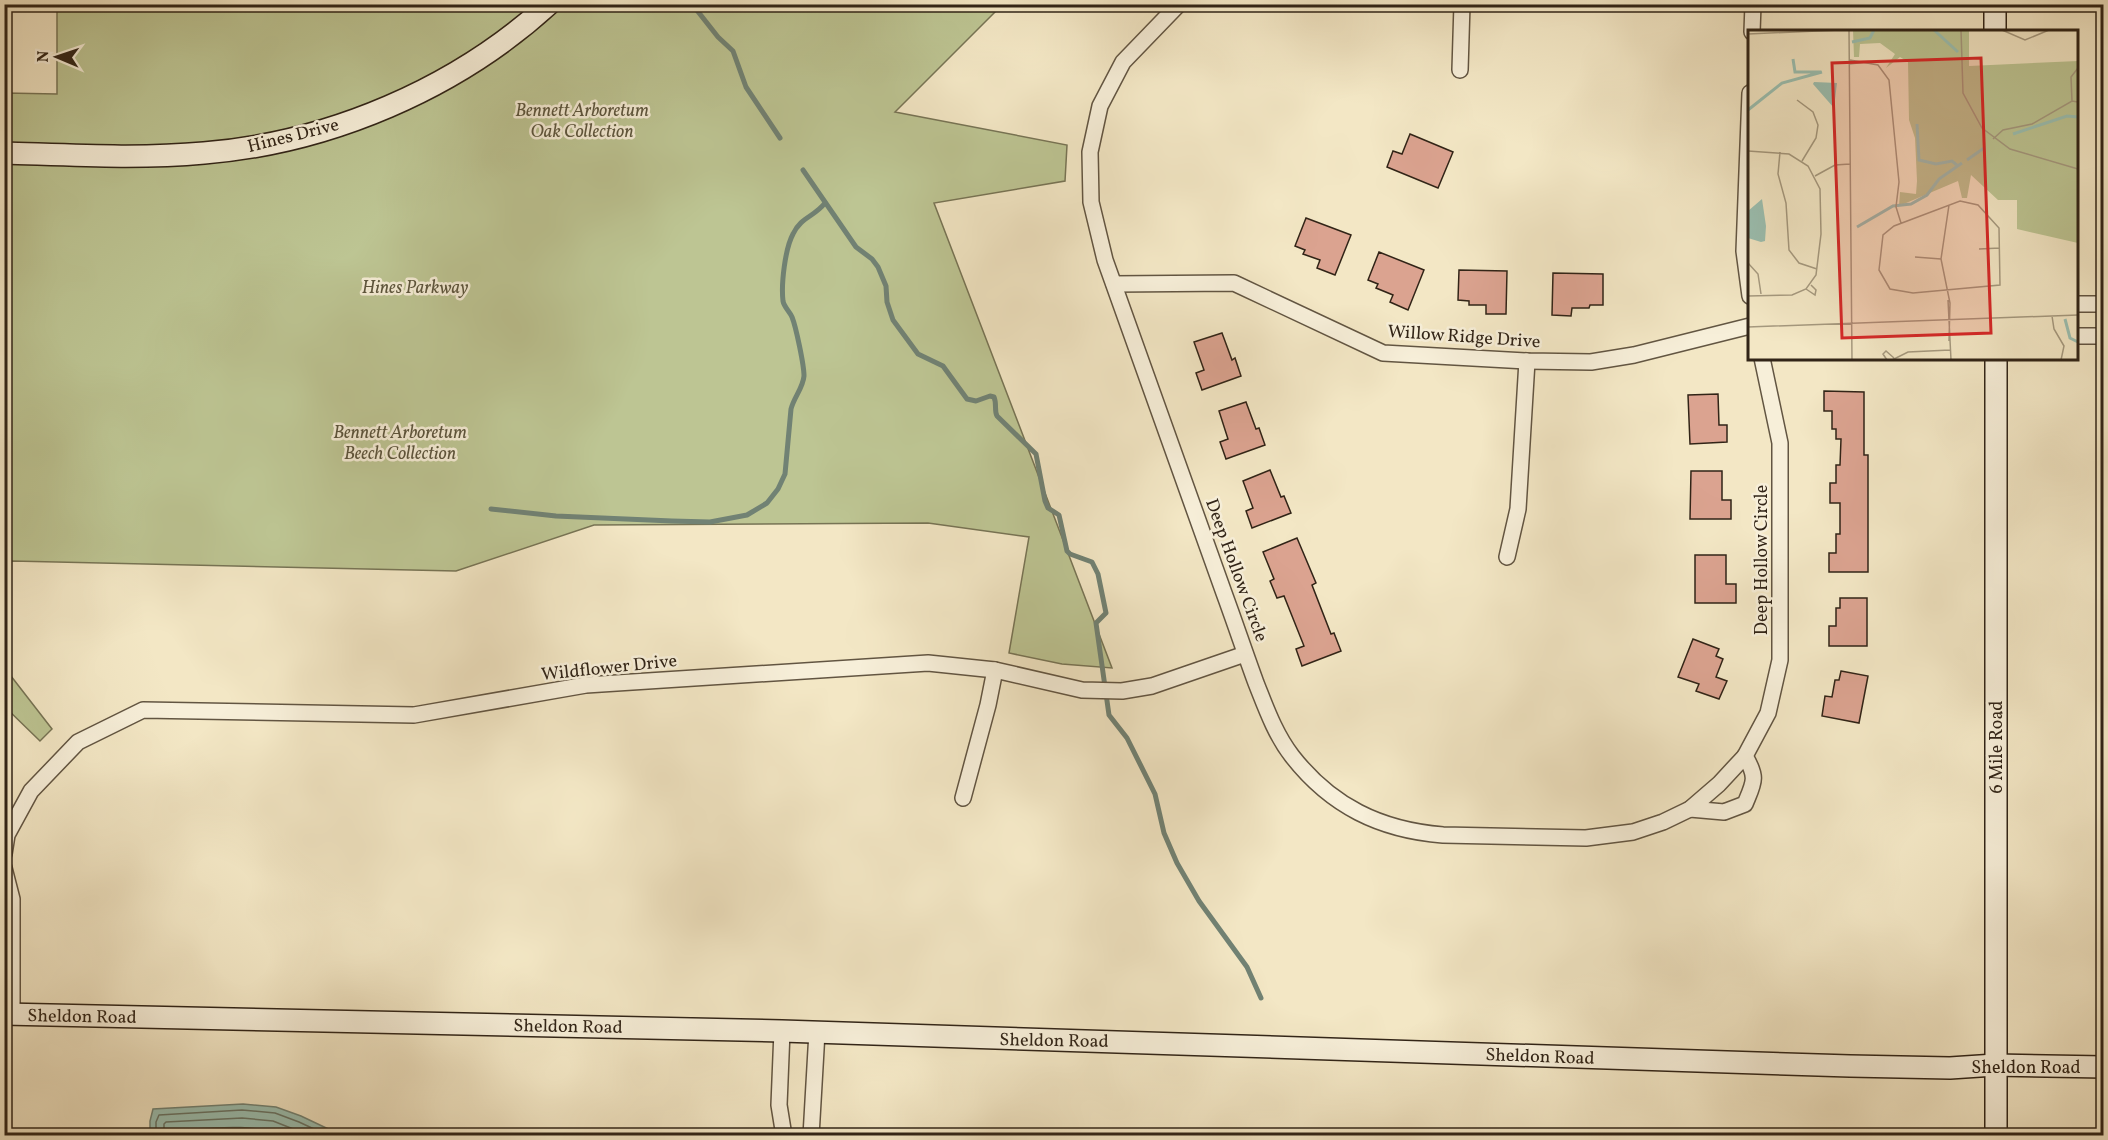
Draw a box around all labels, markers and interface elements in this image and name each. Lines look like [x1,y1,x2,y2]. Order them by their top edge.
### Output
north arrow [27,27,87,87]
inset map [1748,30,2078,360]
text: N [33,50,55,63]
park label: Bennett Arboretum Oak Collection [515,99,649,145]
street label: Hines Drive [245,113,342,160]
park label: Hines Parkway [362,276,468,301]
street label: Willow Ridge Drive [1387,320,1541,355]
park label: Bennett Arboretum Beech Collection [333,421,467,467]
street label: Deep Hollow Circle [1750,485,1775,635]
street label: Deep Hollow Circle [1198,496,1273,645]
street label: Wildflower Drive [540,649,678,688]
street label: 6 Mile Road [1985,700,2010,794]
street label: Sheldon Road [27,1004,137,1031]
street label: Sheldon Road [513,1014,623,1041]
street label: Sheldon Road [999,1028,1109,1055]
street label: Sheldon Road [1485,1043,1595,1072]
street label: Sheldon Road [1971,1056,2081,1081]

